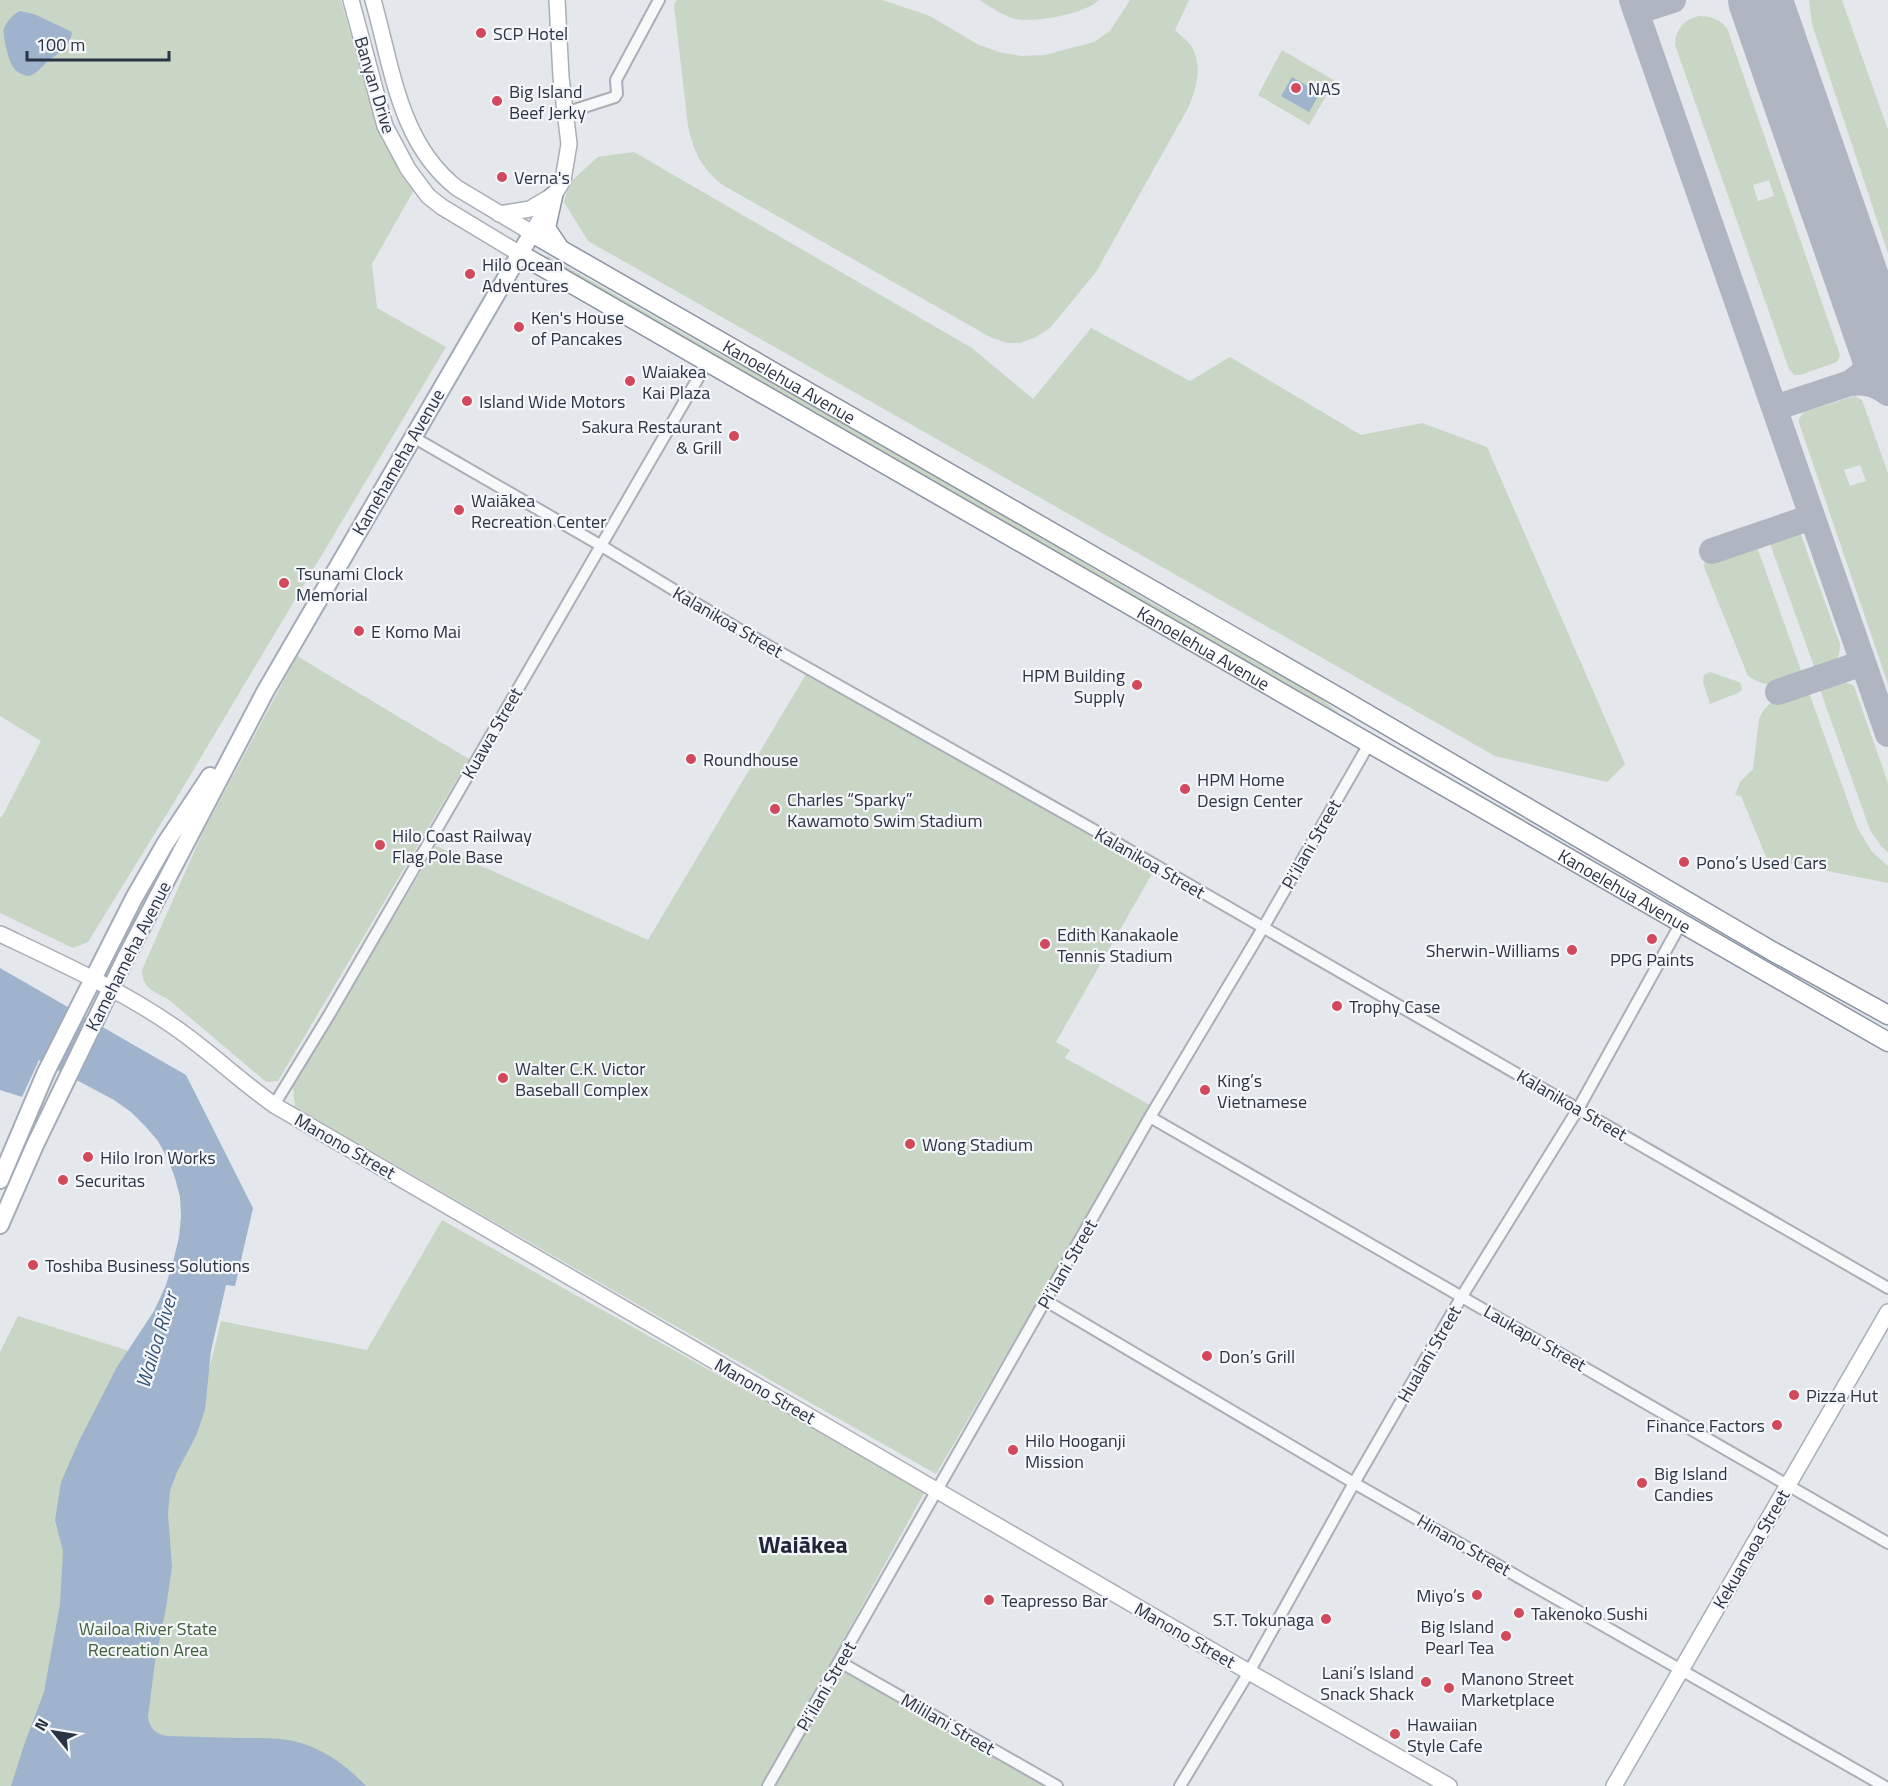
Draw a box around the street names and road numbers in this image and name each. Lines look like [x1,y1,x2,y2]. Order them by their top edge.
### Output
street label: Banyan Drive [347,33,403,137]
street label: Kanoelehua Avenue [718,332,861,430]
street label: Kamehameha Avenue [345,384,451,540]
street label: Kalanikoa Street [668,579,789,665]
street label: Kanoelehua Avenue [1132,599,1275,697]
street label: Kuawa Street [455,682,529,784]
street label: Pi‘ilani Street [1274,794,1348,894]
street label: Kalanikoa Street [1090,820,1211,906]
street label: Kanoelehua Avenue [1553,841,1696,939]
street label: Kamehameha Avenue [78,876,178,1036]
street label: Kalanikoa Street [1512,1062,1633,1148]
street label: Manono Street [289,1106,401,1186]
street label: Pi‘ilani Street [1030,1214,1104,1314]
street label: Laukapu Street [1479,1298,1592,1379]
street label: Hualani Street [1390,1300,1468,1407]
street label: Manono Street [709,1351,821,1431]
street label: Kekuanaoa Street [1706,1484,1796,1614]
street label: Hinano Street [1412,1507,1517,1583]
street label: Manono Street [1129,1595,1241,1675]
street label: Pi‘ilani Street [789,1636,863,1736]
street label: Mililani Street [896,1686,1001,1762]

